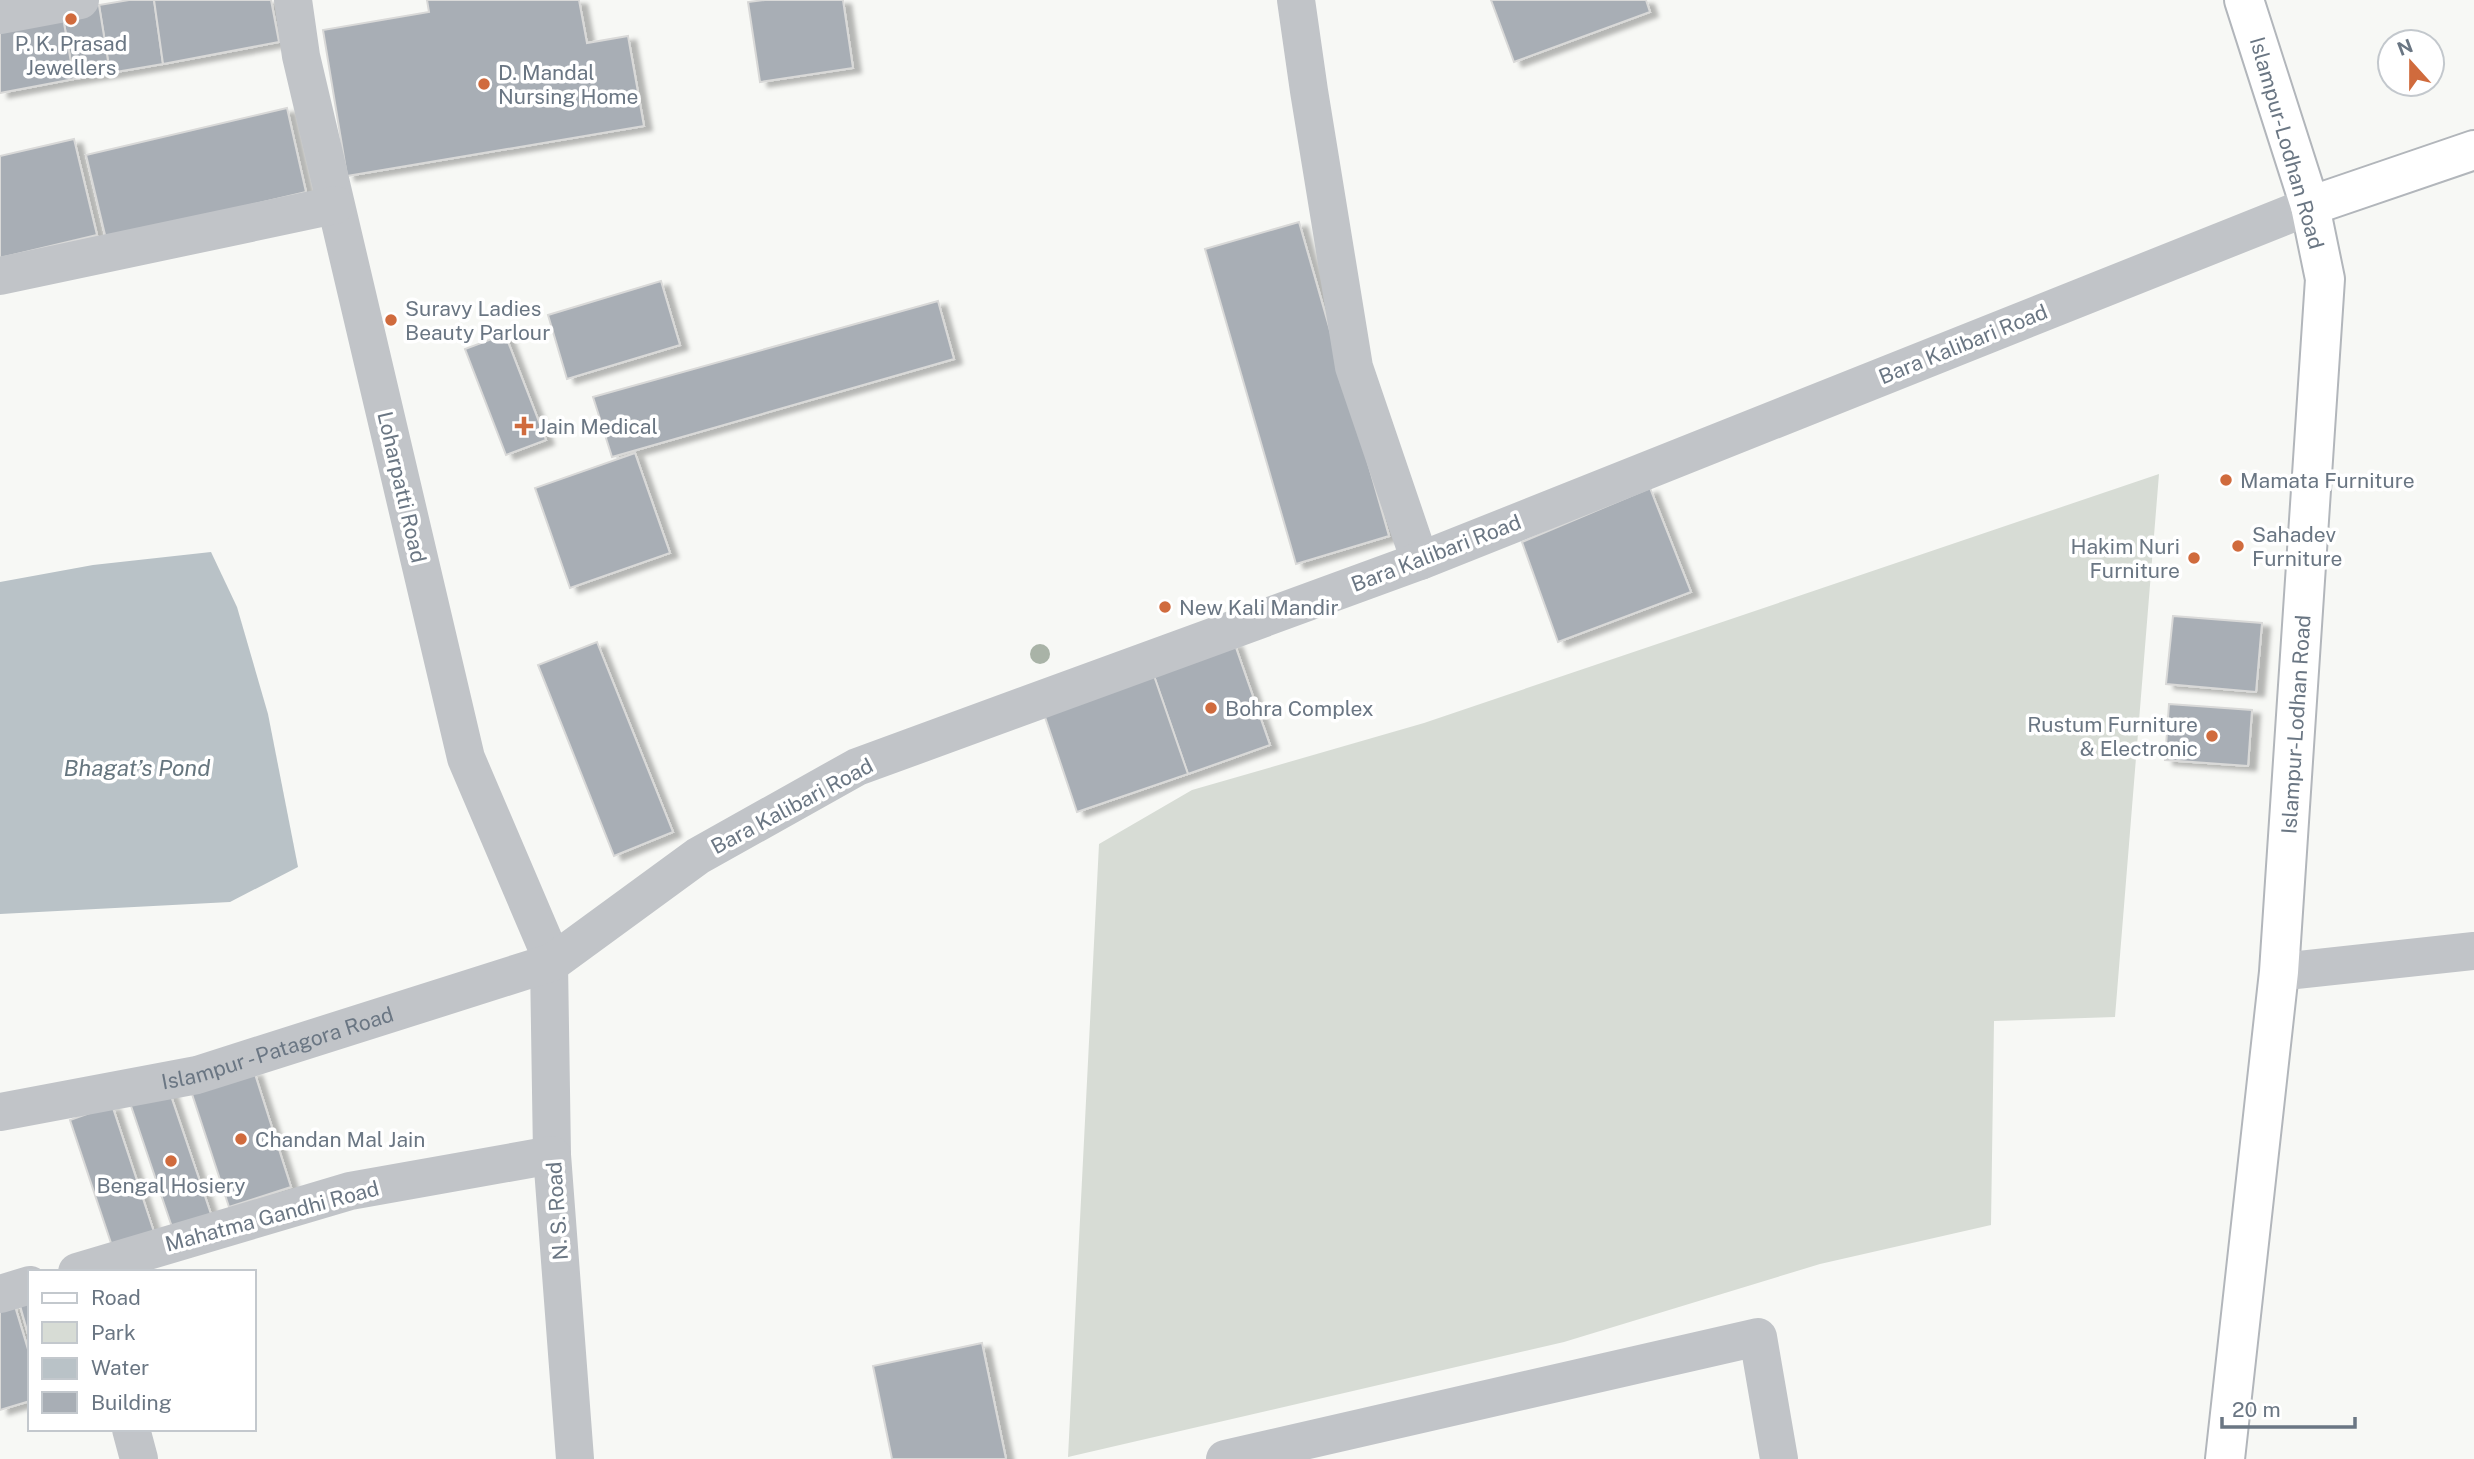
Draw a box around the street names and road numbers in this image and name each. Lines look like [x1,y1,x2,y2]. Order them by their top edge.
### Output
street label: Islampur-Lodhan Road [2245,34,2329,252]
street label: Bara Kalibari Road [1875,299,2051,389]
street label: Loharpatti Road [372,409,432,565]
street label: Bara Kalibari Road [1348,509,1524,597]
street label: Islampur-Lodhan Road [2276,614,2315,835]
street label: Bara Kalibari Road [707,753,877,859]
street label: Islampur - Patagora Road [159,1001,396,1094]
street label: N. S. Road [541,1161,573,1261]
street label: Mahatma Gandhi Road [162,1175,382,1257]

